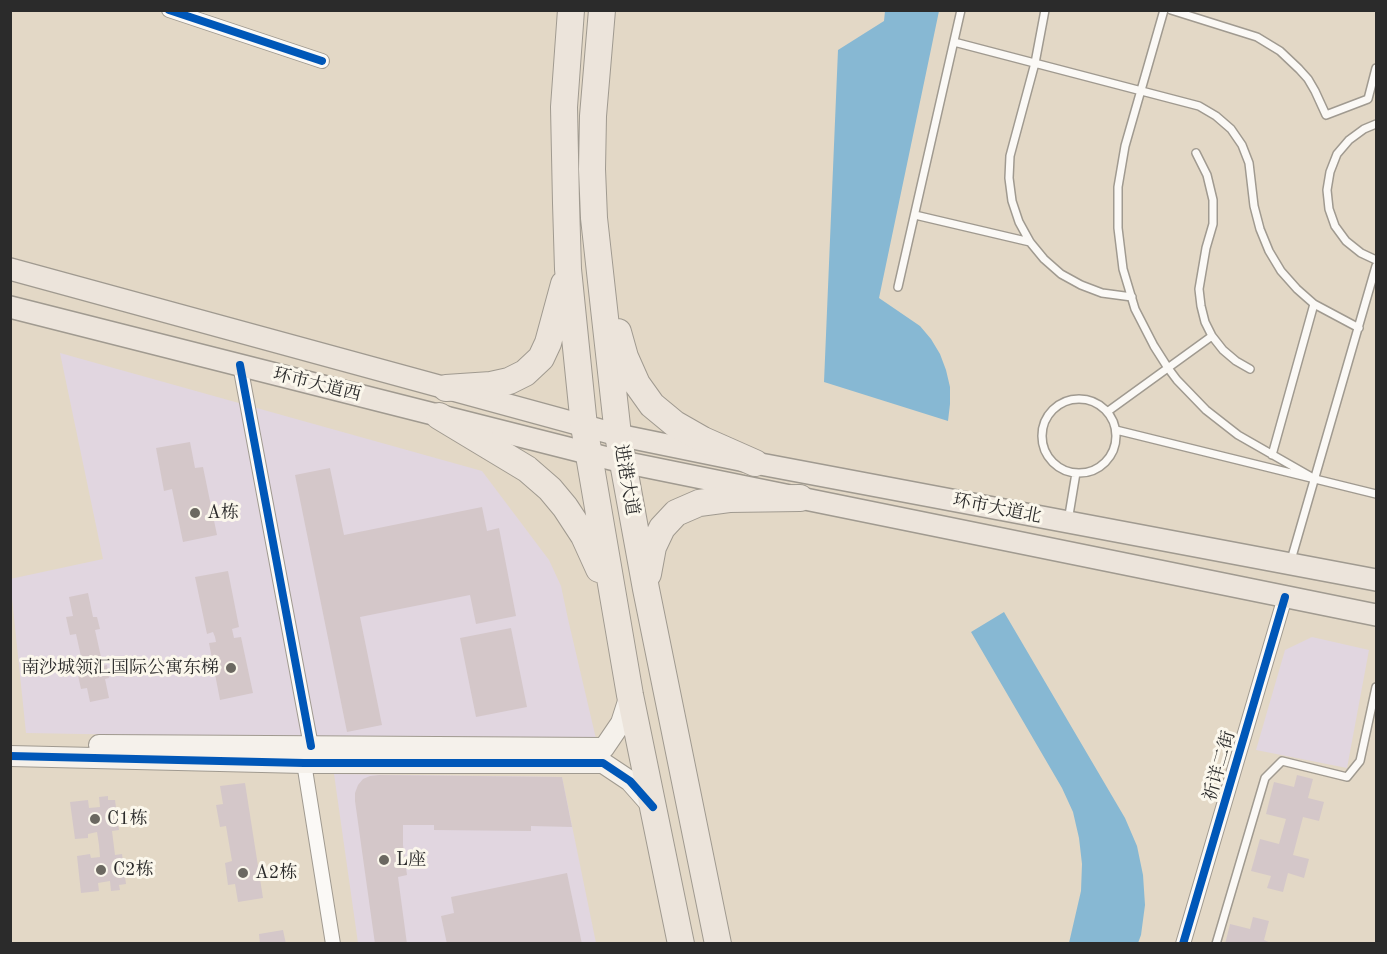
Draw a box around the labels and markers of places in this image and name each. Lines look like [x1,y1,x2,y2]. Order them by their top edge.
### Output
place label: A栋 [207,502,239,524]
marker: A栋 [188,506,202,520]
place label: 南沙城领汇国际公寓东梯 [21,657,219,679]
marker: 南沙城领汇国际公寓东梯 [224,661,238,675]
place label: C1栋 [107,808,147,830]
marker: C1栋 [88,812,102,826]
place label: L座 [396,849,426,871]
marker: L座 [377,853,391,867]
place label: C2栋 [113,859,153,881]
place label: A2栋 [255,862,297,884]
marker: C2栋 [94,863,108,877]
marker: A2栋 [236,866,250,880]

